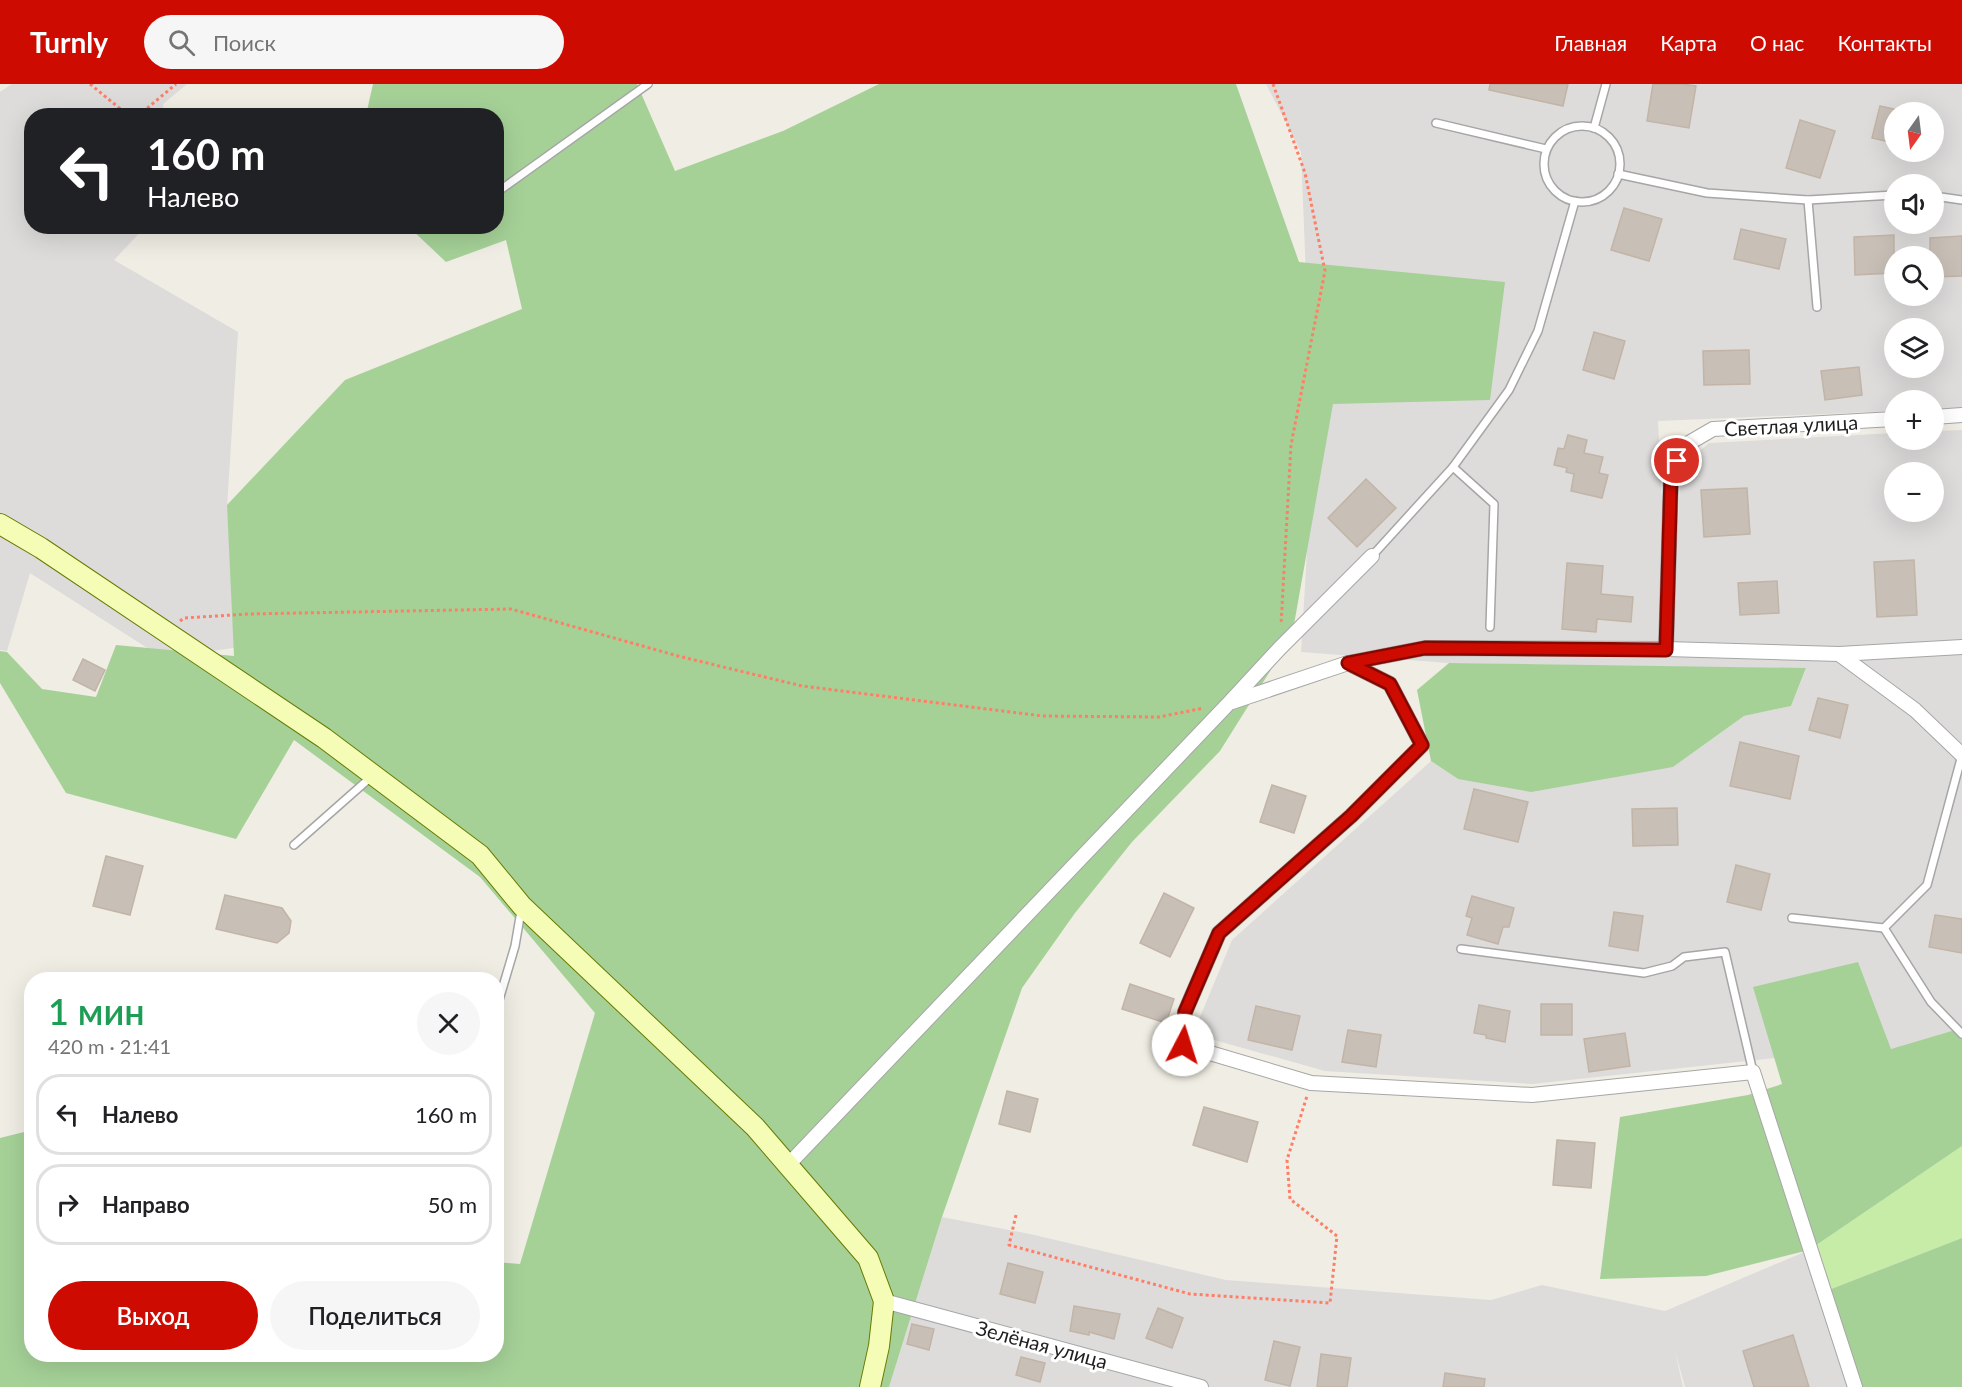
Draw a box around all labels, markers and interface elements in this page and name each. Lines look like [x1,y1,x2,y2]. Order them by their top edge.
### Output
search box [144,15,564,69]
text: Turnly [30,25,108,59]
icon: search [165,26,198,59]
text: Поиск [213,29,276,56]
text: Главная [1554,30,1627,55]
text: Карта [1660,30,1717,55]
text: О нас [1750,30,1804,55]
text: Контакты [1837,30,1932,55]
north arrow [1884,102,1944,162]
map controls [1884,102,1944,522]
text: 160 m [147,129,265,179]
icon: left [48,132,126,210]
button: sound [1884,174,1944,234]
text: Налево [147,180,239,213]
button: search [1884,246,1944,306]
button: layers [1884,318,1944,378]
button: + [1884,390,1944,450]
street label: Светлая улица [1723,410,1859,440]
pin [1651,435,1702,486]
icon: arrive [1660,444,1693,477]
button: − [1884,462,1944,522]
text: 1 мин [48,989,145,1033]
button: close [417,992,480,1055]
position arrow [1151,1013,1215,1077]
text: 420 m · 21:41 [48,1034,171,1058]
icon: left [51,1098,84,1131]
text: Налево [102,1101,178,1128]
text: 160 m [415,1101,477,1128]
icon: right [51,1188,84,1221]
text: Направо [102,1191,190,1218]
text: 50 m [428,1191,477,1218]
button: Выход [48,1281,258,1350]
button: Поделиться [270,1281,480,1350]
street label: Зелёная улица [974,1315,1110,1373]

